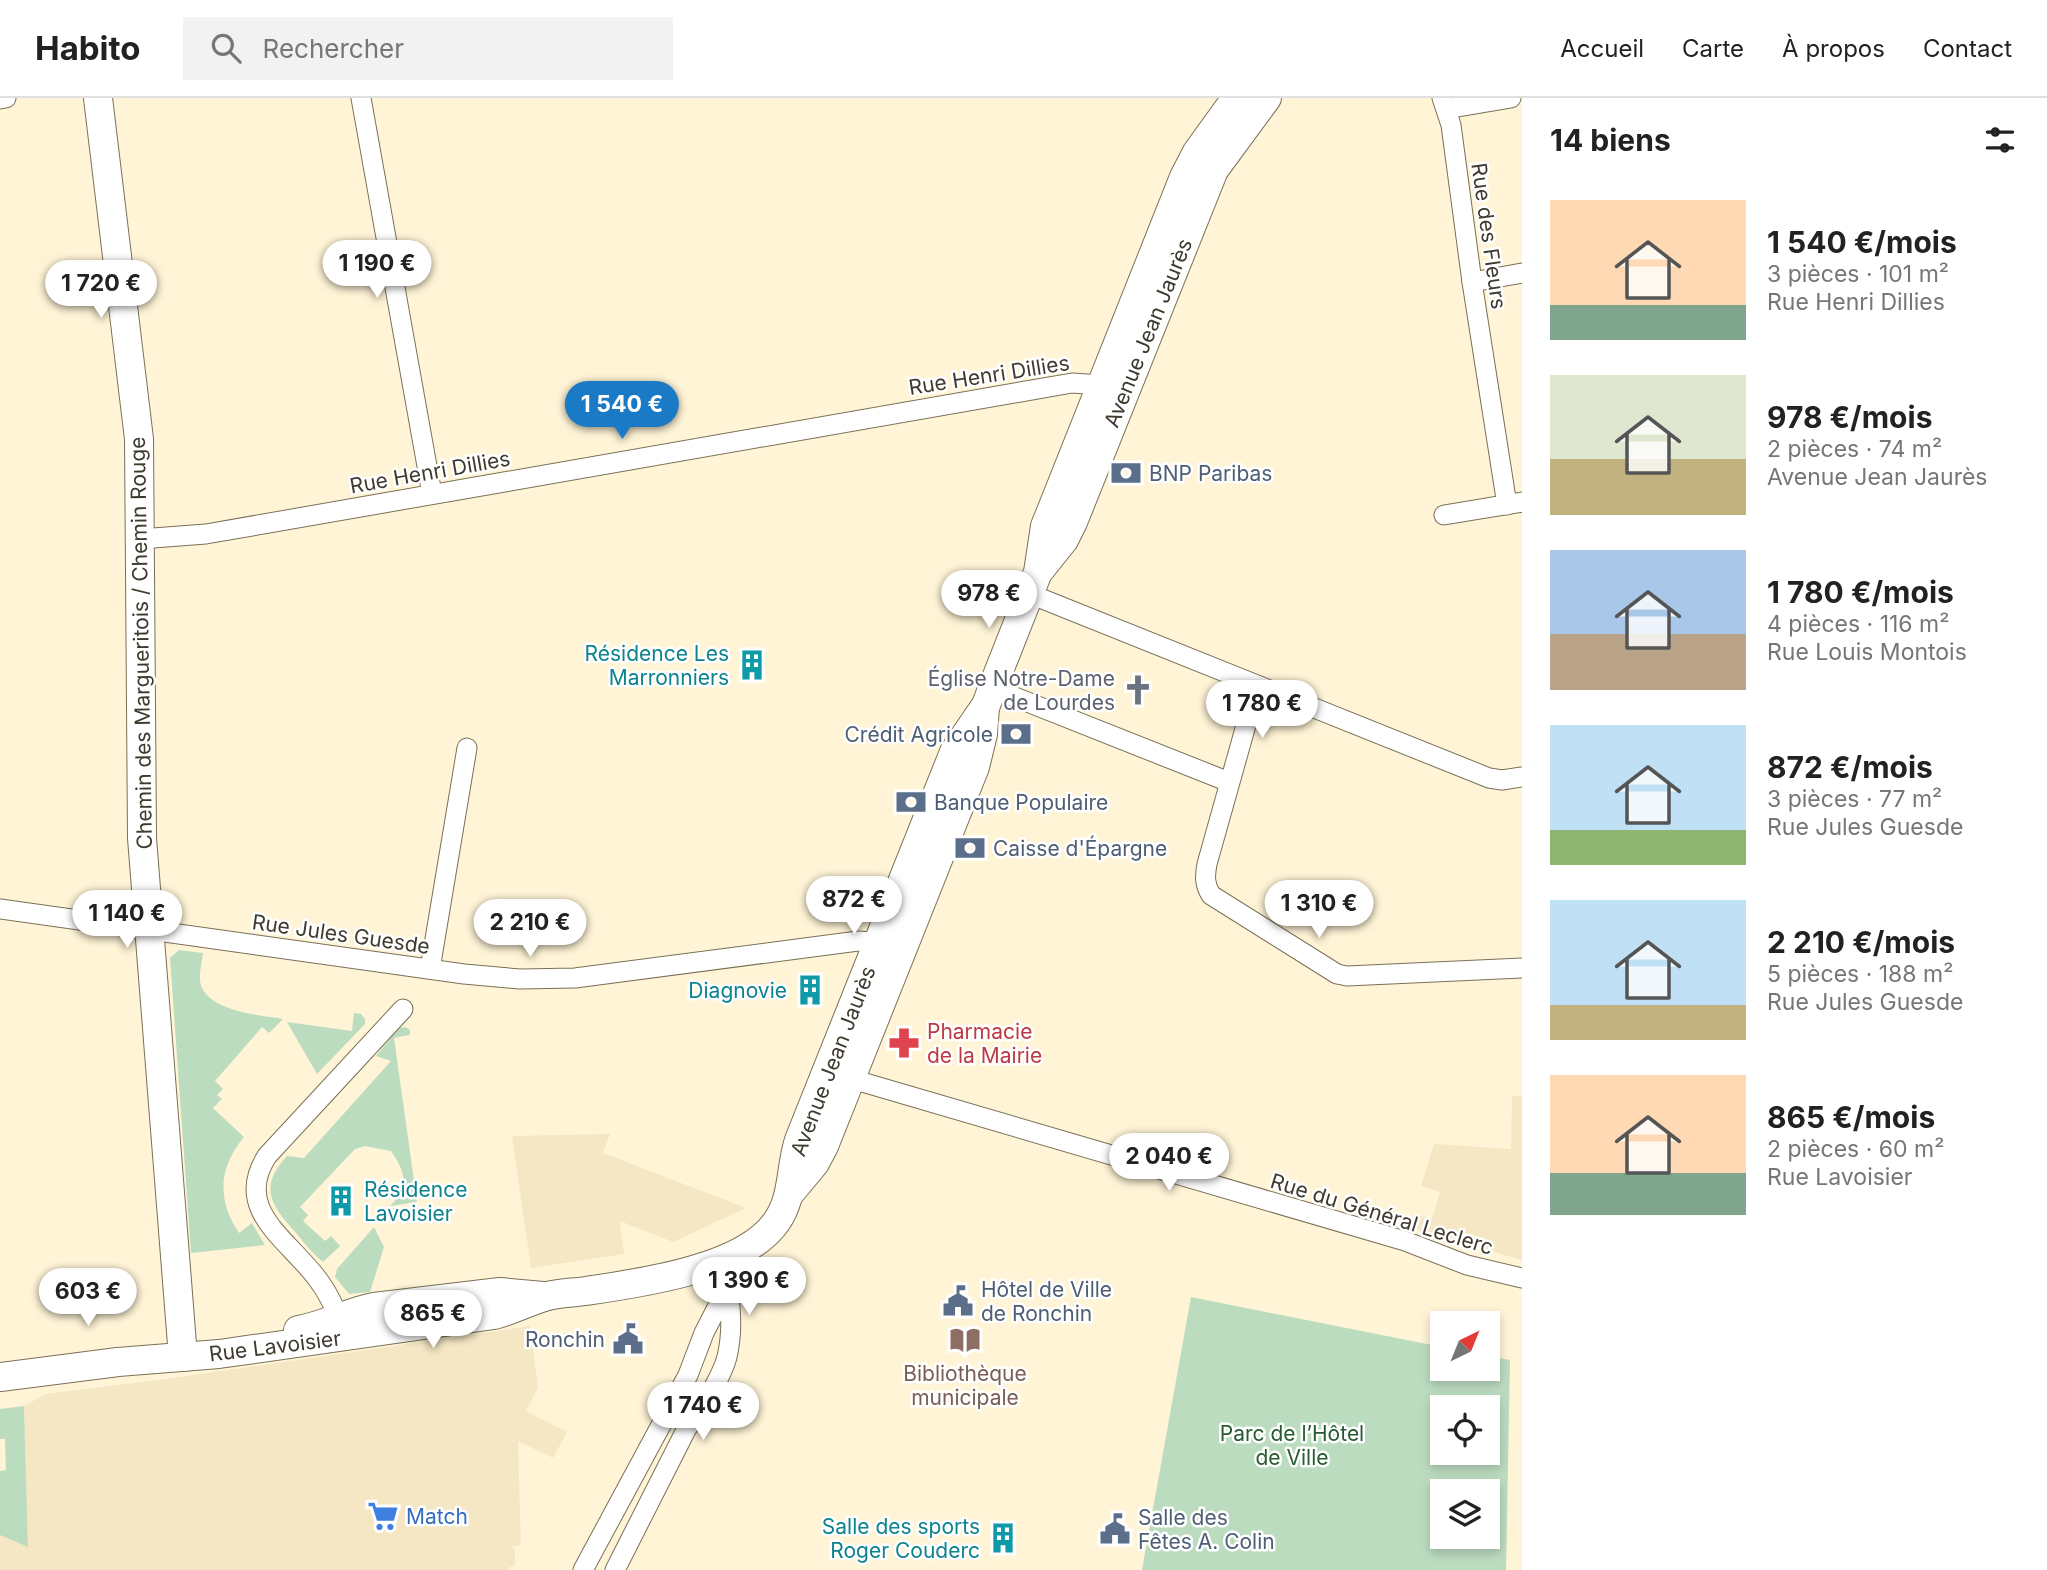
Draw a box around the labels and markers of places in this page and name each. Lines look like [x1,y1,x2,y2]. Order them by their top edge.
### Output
pin: 1 190 € [312,240,442,300]
pin: 1 720 € [36,260,166,320]
pin: 1 540 € [557,382,687,441]
bank icon: BNP Paribas [1109,456,1143,490]
place label: BNP Paribas [1149,461,1272,486]
pin: 978 € [940,570,1038,630]
place label: Résidence Les Marronniers [585,641,729,690]
building icon: Résidence Les Marronniers [735,648,769,682]
place label: Église Notre-Dame de Lourdes [928,665,1115,715]
church icon: Église Notre-Dame de Lourdes [1121,673,1155,707]
pin: 1 780 € [1197,680,1327,740]
bank icon: Crédit Agricole [999,717,1033,751]
place label: Crédit Agricole [845,722,993,747]
bank icon: Banque Populaire [894,785,928,819]
place label: Banque Populaire [934,790,1108,815]
bank icon: Caisse d'Épargne [953,831,987,865]
place label: Caisse d'Épargne [993,835,1167,861]
pin: 872 € [805,876,903,936]
pin: 1 310 € [1254,880,1384,940]
pin: 1 140 € [62,890,192,950]
pin: 2 210 € [465,900,595,959]
building icon: Diagnovie [793,973,827,1007]
place label: Diagnovie [688,978,787,1003]
place label: Pharmacie de la Mairie [927,1019,1042,1068]
pharmacy icon: Pharmacie de la Mairie [887,1026,921,1060]
pin: 2 040 € [1104,1134,1234,1193]
place label: Résidence Lavoisier [364,1177,467,1226]
building icon: Résidence Lavoisier [324,1184,358,1218]
pin: 1 390 € [684,1258,814,1317]
pin: 603 € [39,1268,137,1328]
place label: Hôtel de Ville de Ronchin [981,1277,1112,1326]
public building icon: Hôtel de Ville de Ronchin [941,1284,975,1318]
pin: 865 € [384,1290,482,1350]
public building icon: Ronchin [611,1322,645,1356]
library icon: Bibliothèque municipale [948,1323,982,1357]
place label: Ronchin [525,1327,605,1352]
place label: Bibliothèque municipale [903,1361,1027,1410]
pin: 1 740 € [638,1382,768,1442]
supermarket icon: Match [366,1499,400,1533]
place label: Match [406,1504,468,1529]
place label: Salle des Fêtes A. Colin [1138,1505,1275,1554]
public building icon: Salle des Fêtes A. Colin [1098,1512,1132,1546]
place label: Salle des sports Roger Couderc [822,1514,980,1563]
building icon: Salle des sports Roger Couderc [986,1521,1020,1555]

